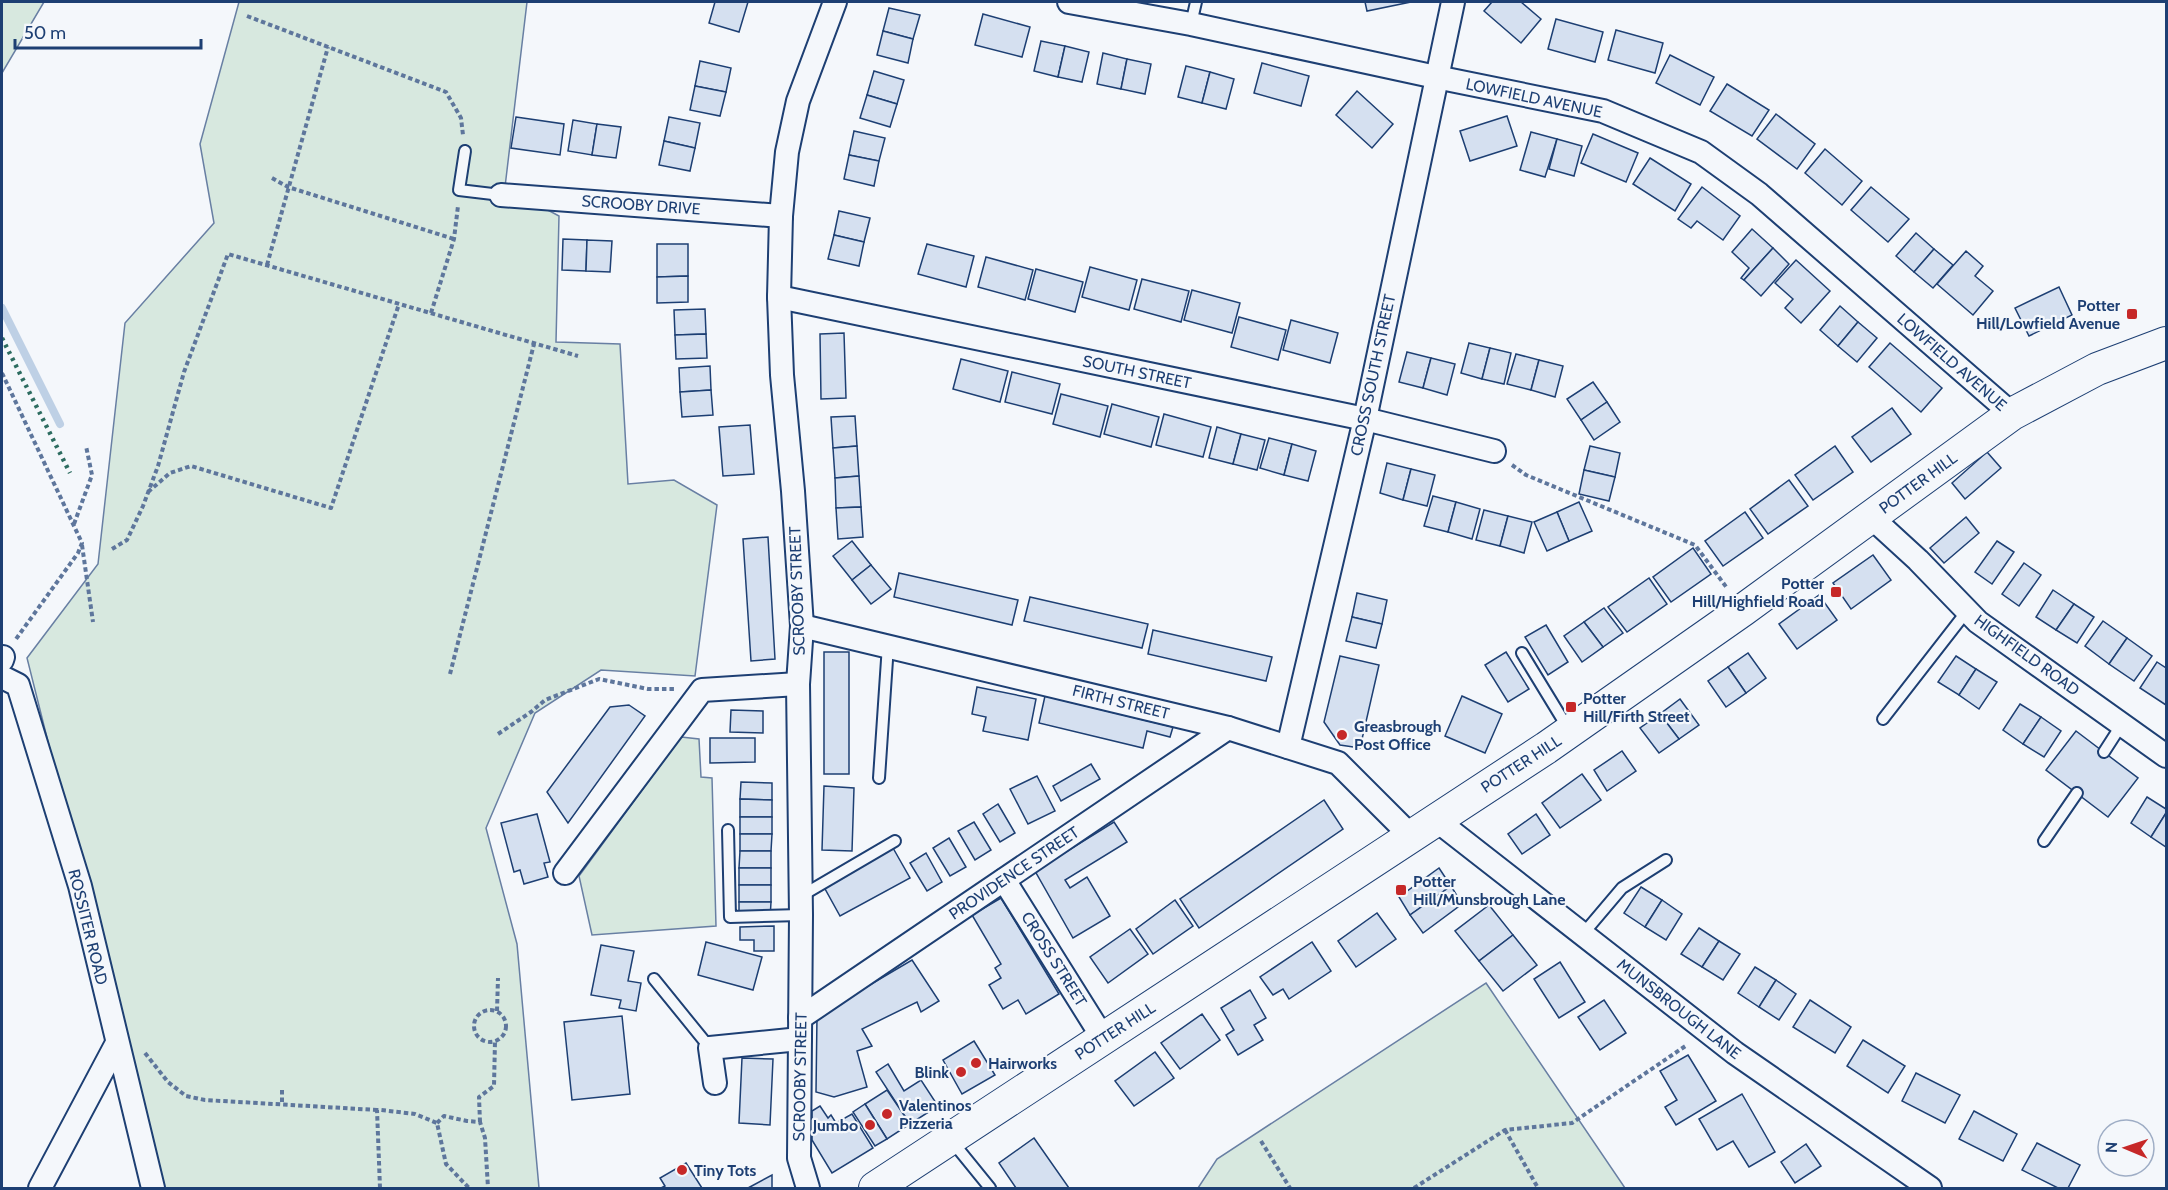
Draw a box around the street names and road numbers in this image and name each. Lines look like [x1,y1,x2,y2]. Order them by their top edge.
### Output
street label: LOWFIELD AVENUE [1464,74,1604,122]
street label: SCROOBY DRIVE [581,191,701,219]
street label: CROSS SOUTH STREET [1347,292,1399,457]
street label: LOWFIELD AVENUE [1893,309,2011,415]
street label: SOUTH STREET [1081,351,1193,393]
street label: POTTER HILL [1875,448,1961,518]
street label: SCROOBY STREET [785,526,809,656]
street label: HIGHFIELD ROAD [1971,610,2083,700]
street label: FIRTH STREET [1071,681,1172,723]
street label: POTTER HILL [1477,731,1565,797]
street label: PROVIDENCE STREET [945,822,1083,924]
street label: ROSSITER ROAD [64,867,112,987]
street label: CROSS STREET [1017,908,1091,1010]
street label: MUNSBROUGH LANE [1613,955,1745,1063]
street label: POTTER HILL [1071,998,1159,1064]
street label: SCROOBY STREET [789,1012,811,1142]

